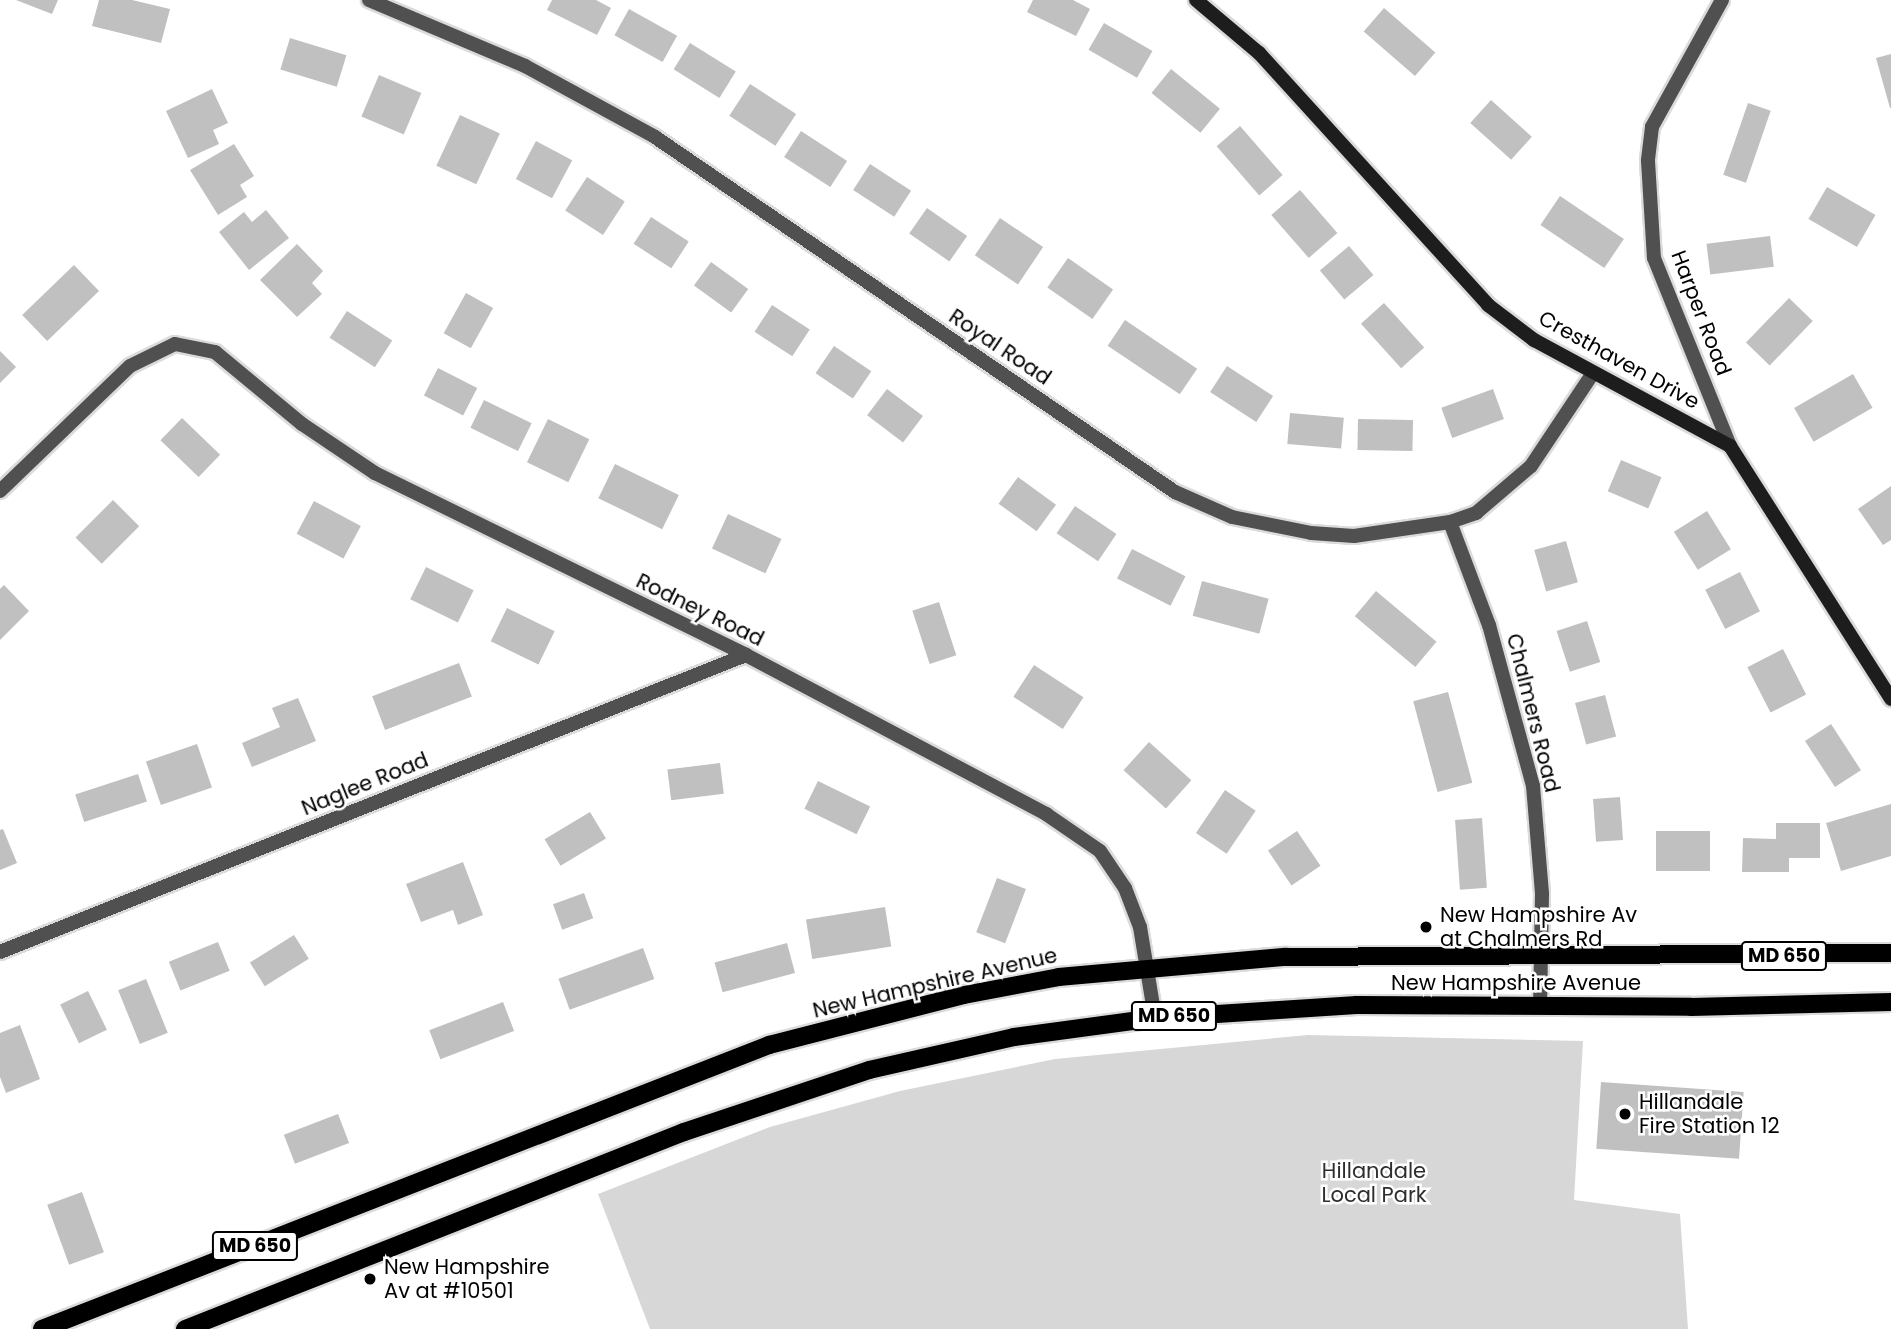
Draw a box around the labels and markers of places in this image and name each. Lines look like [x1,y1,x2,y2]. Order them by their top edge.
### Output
place label: New Hampshire Av at Chalmers Rd [1440,902,1637,952]
marker: New Hampshire Av at Chalmers Rd [1418,919,1434,935]
place label: Hillandale Fire Station 12 [1639,1089,1779,1139]
marker: Hillandale Fire Station 12 [1617,1106,1633,1122]
place label: New Hampshire Av at #10501 [384,1254,550,1304]
marker: New Hampshire Av at #10501 [362,1271,378,1287]

